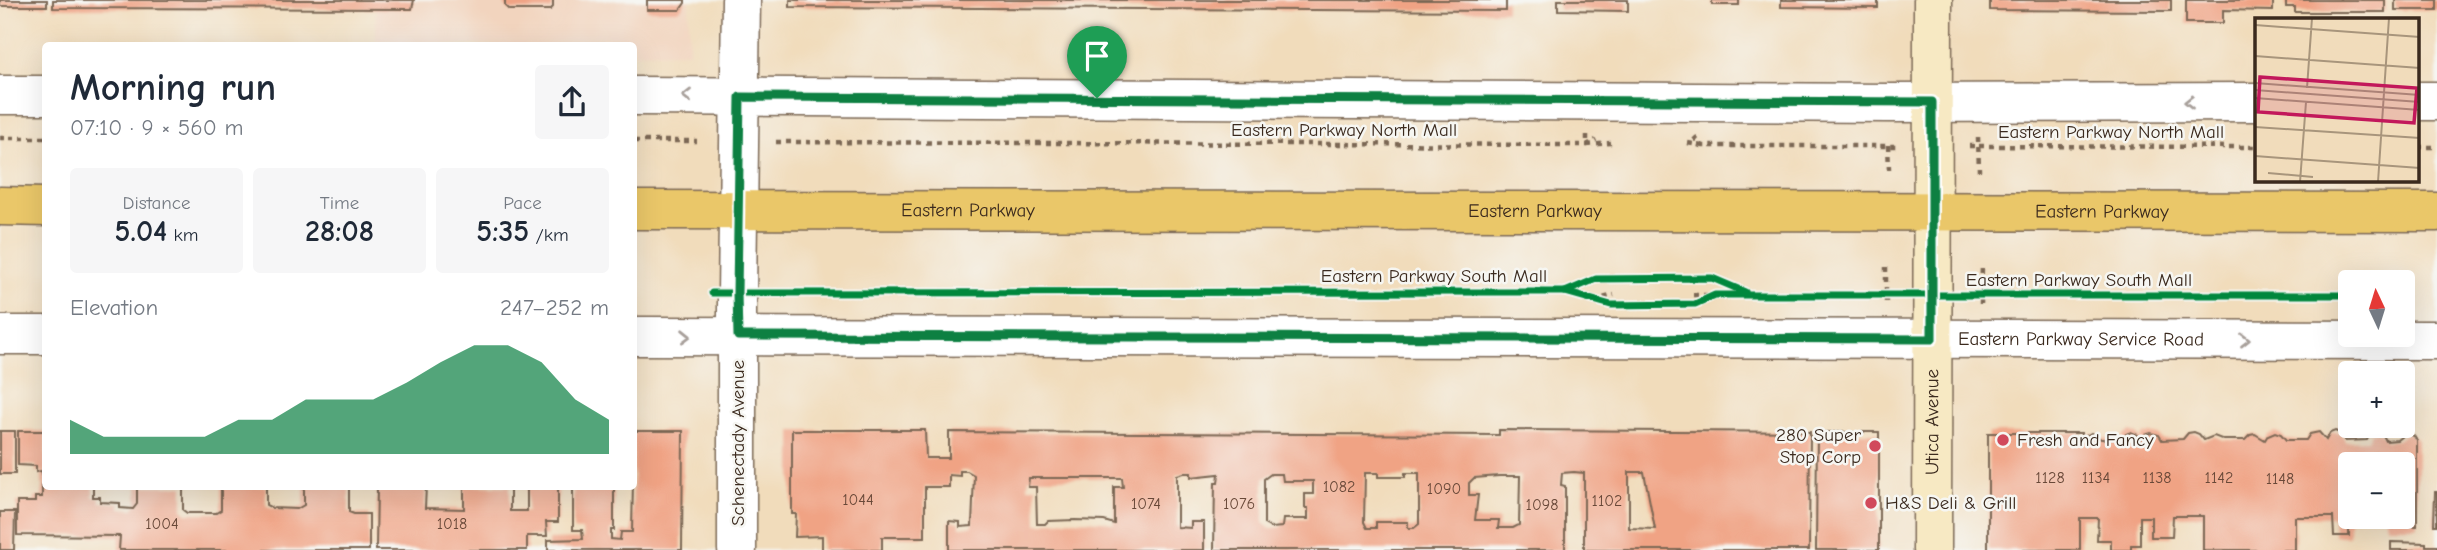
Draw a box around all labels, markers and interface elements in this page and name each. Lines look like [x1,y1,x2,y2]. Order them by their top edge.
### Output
inset map [2255,18,2420,182]
pin [1067,26,1127,98]
icon: arrive [1078,37,1116,75]
button: share [535,65,609,139]
text: Morning run [70,66,276,110]
one-way arrow [681,88,692,104]
one-way arrow [2183,94,2193,110]
text: 07:10 · 9 × 560 m [70,114,243,141]
street label: Eastern Parkway North Mall [1231,119,1457,141]
street label: Eastern Parkway North Mall [1998,121,2224,143]
text: Distance [122,192,191,214]
text: Time [320,192,359,214]
text: Pace [503,192,542,214]
street label: Eastern Parkway [901,199,1035,221]
street label: Eastern Parkway [1468,200,1602,222]
street label: Eastern Parkway [2035,201,2169,223]
text: 5.04 [115,214,167,249]
text: 28:08 [305,214,374,249]
text: 5:35 [476,214,529,249]
text: km [167,224,198,246]
text: /km [529,224,569,246]
street label: Eastern Parkway South Mall [1321,265,1547,287]
street label: Eastern Parkway South Mall [1966,269,2192,291]
north arrow [2338,270,2415,346]
map controls [2338,270,2415,529]
text: Elevation [70,294,158,321]
text: 247–252 m [500,294,609,321]
one-way arrow [681,328,692,344]
street label: Eastern Parkway Service Road [1958,328,2204,350]
one-way arrow [2240,332,2251,348]
street label: Schenectady Avenue [727,360,749,526]
button: + [2338,361,2415,438]
street label: Utica Avenue [1921,369,1943,475]
place label: 280 Super Stop Corp [1776,424,1861,468]
place label: Fresh and Fancy [2017,429,2154,451]
marker: Fresh and Fancy [1995,432,2011,448]
marker: 280 Super Stop Corp [1867,438,1883,454]
button: − [2338,452,2415,529]
house number: 1128 [2035,469,2065,487]
house number: 1134 [2082,469,2110,487]
house number: 1138 [2142,469,2172,487]
house number: 1142 [2205,469,2233,487]
house number: 1148 [2266,470,2294,488]
house number: 1082 [1323,478,1355,496]
house number: 1090 [1427,480,1461,498]
house number: 1044 [842,491,874,509]
house number: 1102 [1592,492,1622,510]
place label: H&S Deli & Grill [1885,492,2016,514]
house number: 1074 [1131,495,1161,513]
house number: 1076 [1223,495,1255,513]
marker: H&S Deli & Grill [1863,495,1879,511]
house number: 1098 [1526,496,1558,514]
house number: 1004 [145,515,179,533]
house number: 1018 [437,515,467,533]

